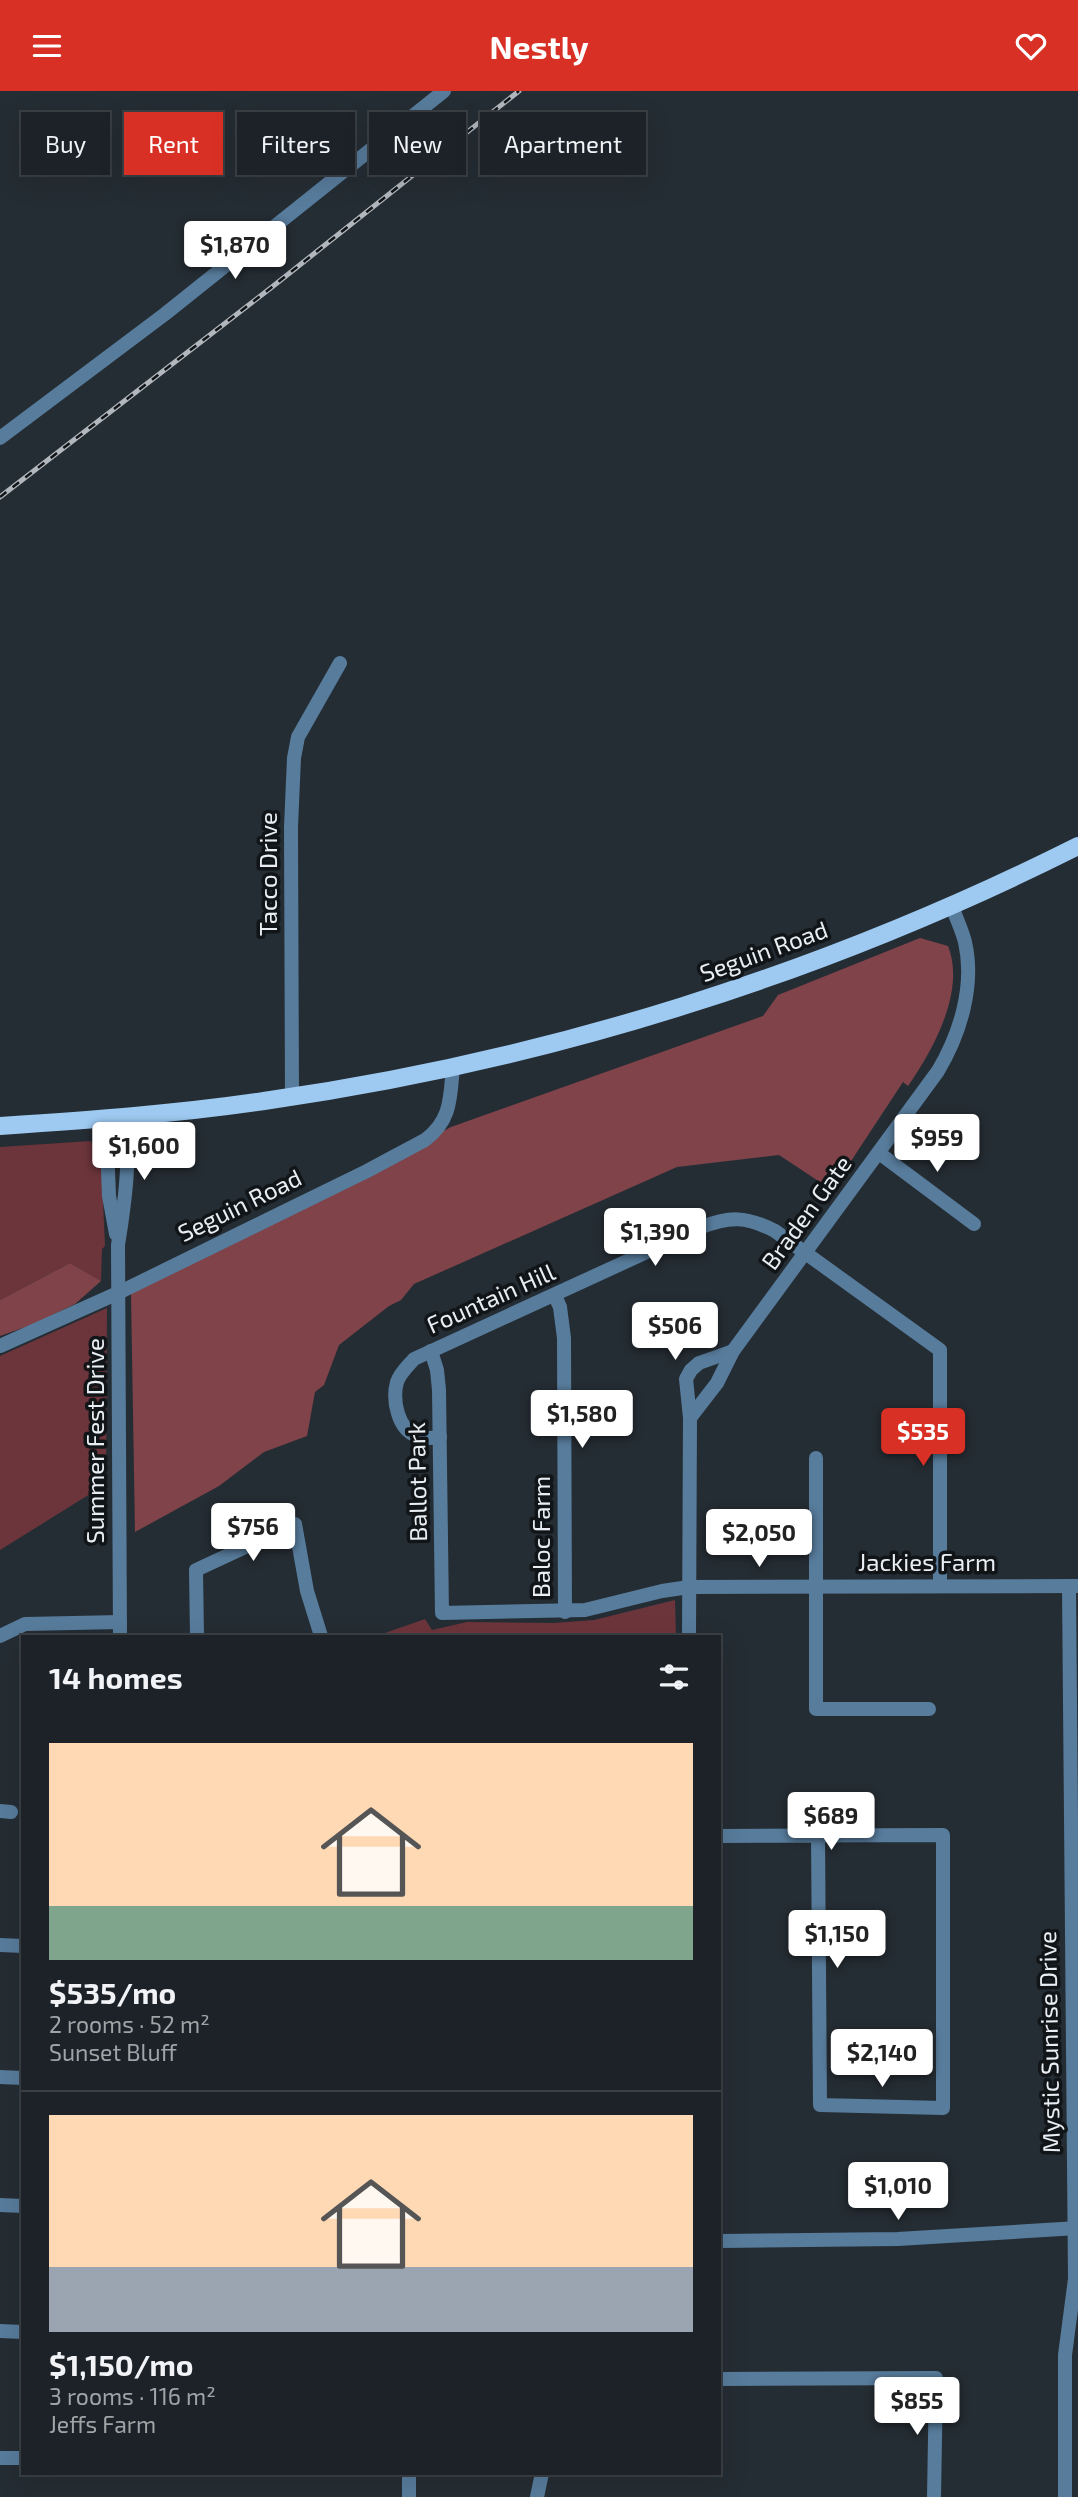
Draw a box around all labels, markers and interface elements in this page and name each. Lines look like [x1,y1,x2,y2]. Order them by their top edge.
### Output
icon: menu [28,27,66,65]
text: Nestly [489,27,589,65]
icon: heart [1012,27,1050,65]
chip: Buy [21,112,110,175]
chip: Rent [124,112,223,175]
chip: Filters [237,112,355,175]
chip: New [369,112,466,175]
chip: Apartment [480,112,646,175]
pin: $1,870 [178,221,292,281]
text: $1,870 [200,230,270,258]
street label: Tacco Drive [253,812,282,936]
street label: Seguin Road [696,914,831,987]
pin: $959 [896,1115,978,1174]
pin: $1,600 [87,1123,201,1182]
text: $959 [910,1123,964,1151]
text: $1,600 [108,1131,180,1159]
street label: Braden Gate [755,1149,857,1275]
street label: Seguin Road [173,1162,306,1247]
pin: $1,390 [598,1209,712,1268]
text: $1,390 [620,1217,690,1245]
street label: Fountain Hill [422,1256,559,1339]
pin: $506 [634,1303,716,1362]
text: $506 [648,1311,702,1339]
street label: Summer Fest Drive [80,1338,109,1544]
pin: $1,580 [525,1391,639,1450]
text: $1,580 [547,1399,617,1427]
pin: $535 [882,1409,964,1468]
text: $535 [897,1417,949,1445]
street label: Ballot Park [401,1422,432,1542]
street label: Baloc Farm [526,1476,555,1598]
pin: $756 [212,1503,294,1563]
pin: $2,050 [702,1509,816,1569]
text: $756 [227,1512,279,1540]
text: $2,050 [722,1518,796,1546]
street label: Jackies Farm [858,1547,996,1576]
icon: filters [655,1658,693,1696]
text: 14 homes [49,1659,183,1695]
icon: home [308,1789,434,1915]
pin: $689 [790,1793,872,1852]
text: $689 [804,1801,858,1829]
pin: $1,150 [780,1911,894,1970]
text: $1,150 [805,1919,870,1947]
street label: Mystic Sunrise Drive [1032,1931,1065,2153]
text: $535/mo [49,1974,176,2010]
text: 2 rooms · 52 m² [49,2010,210,2038]
pin: $2,140 [825,2029,939,2089]
text: Sunset Bluff [49,2038,177,2066]
text: $2,140 [847,2038,917,2066]
icon: home [308,2161,434,2287]
pin: $1,010 [841,2163,955,2222]
text: $1,010 [864,2171,932,2199]
text: $1,150/mo [49,2346,194,2382]
pin: $855 [876,2377,958,2437]
text: 3 rooms · 116 m² [49,2382,216,2410]
text: $855 [890,2386,944,2414]
text: Jeffs Farm [49,2410,156,2438]

